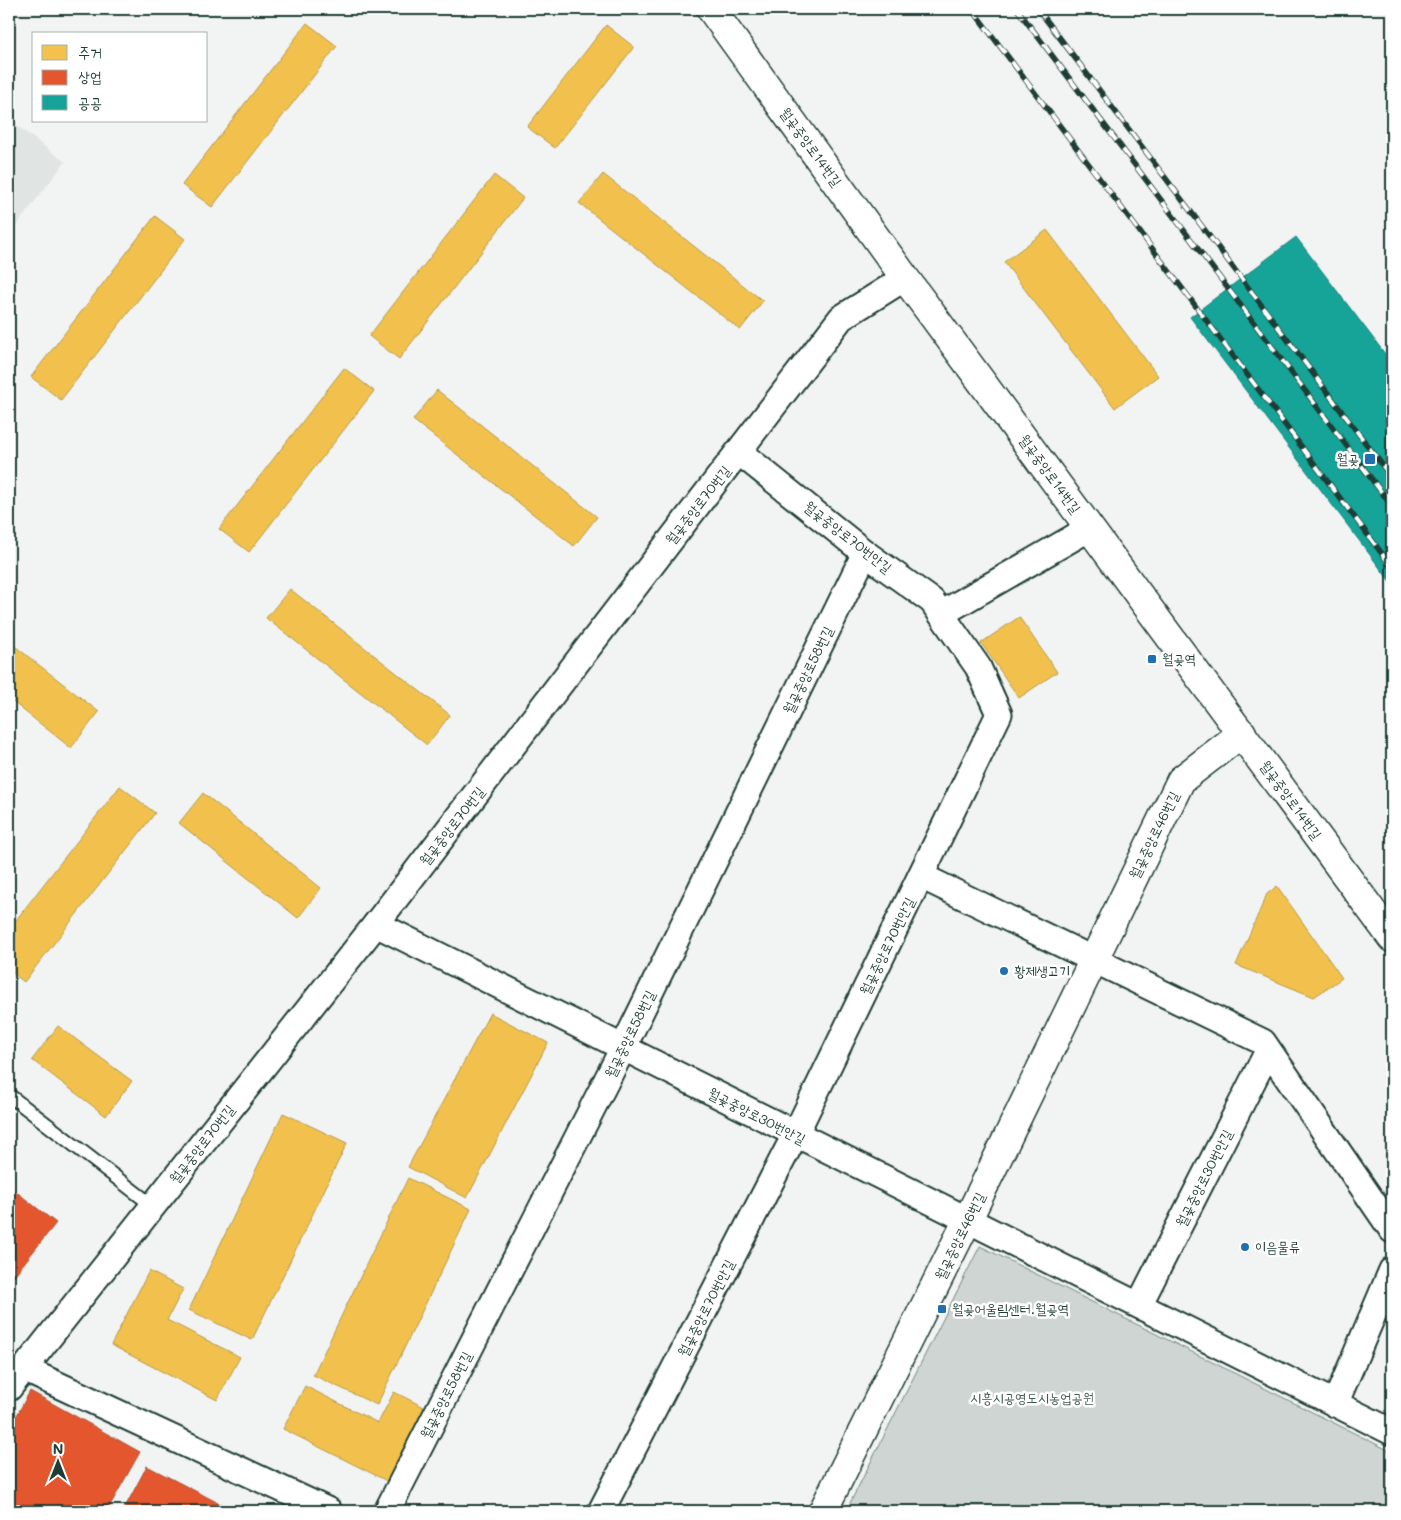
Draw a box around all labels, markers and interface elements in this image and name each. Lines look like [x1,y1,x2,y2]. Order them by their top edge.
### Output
legend [32,32,208,122]
text: 주거 [78,42,102,62]
text: 상업 [78,66,102,86]
text: 공공 [78,92,102,112]
street label: 월곶중앙로14번길 [776,103,847,191]
street label: 월곶중앙로14번길 [1015,430,1086,518]
place label: 월곶 [1336,449,1359,468]
marker: 월곶 [1363,452,1377,466]
street label: 월곶중앙로70번길 [661,461,735,548]
street label: 월곶중앙로70번안길 [800,496,897,577]
street label: 월곶중앙로58번길 [778,622,837,717]
place label: 월곶역 [1162,649,1196,668]
marker: 월곶역 [1146,653,1158,665]
street label: 월곶중앙로14번길 [1256,756,1327,844]
street label: 월곶중앙로70번길 [415,782,489,869]
street label: 월곶중앙로46번길 [1124,787,1183,882]
street label: 월곶중앙로70번안길 [855,893,919,998]
place label: 황제생고기 [1014,961,1070,980]
marker: 황제생고기 [998,965,1010,977]
street label: 월곶중앙로58번길 [600,986,659,1081]
street label: 월곶중앙로30번안길 [705,1083,810,1149]
street label: 월곶중앙로70번길 [165,1100,239,1187]
street label: 월곶중앙로30번안길 [1171,1125,1237,1230]
street label: 월곶중앙로46번길 [930,1188,989,1283]
place label: 이음물류 [1255,1237,1300,1256]
marker: 이음물류 [1239,1241,1251,1253]
street label: 월곶중앙로70번안길 [673,1255,739,1360]
place label: 월곶어울림센터.월곶역 [952,1299,1069,1318]
marker: 월곶어울림센터.월곶역 [936,1303,948,1315]
street label: 월곶중앙로58번길 [415,1347,476,1442]
park label: 시흥시공영도시농업공원 [970,1388,1094,1407]
north arrow [32,1438,82,1488]
text: N [53,1439,63,1458]

